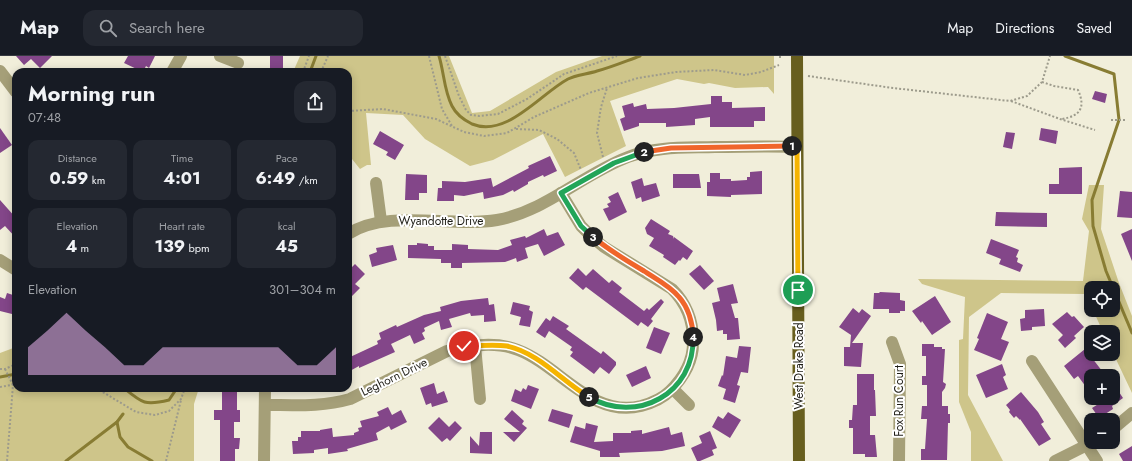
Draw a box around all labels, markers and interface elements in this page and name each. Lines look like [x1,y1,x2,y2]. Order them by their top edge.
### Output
search box [83,10,363,46]
text: Map [20,14,59,41]
icon: search [97,17,119,39]
text: Search here [129,17,205,39]
text: Map [947,18,973,38]
text: Directions [995,18,1055,38]
text: Saved [1077,18,1112,38]
text: Morning run [28,77,155,109]
button: share [294,81,336,123]
text: 07:48 [28,108,61,127]
pin: 1 [782,136,802,156]
text: 1 [789,138,795,154]
pin: 2 [634,142,654,162]
text: 2 [640,144,648,160]
text: Distance [58,150,97,166]
text: Time [171,150,193,166]
text: Pace [276,150,298,166]
text: 0.59 [49,166,89,190]
text: 4:01 [163,166,201,190]
text: 6:49 [255,166,296,190]
text: km [89,172,105,188]
text: /km [296,172,318,188]
street label: Wyandotte Drive [399,212,483,230]
text: Elevation [57,218,98,234]
text: Heart rate [159,218,205,234]
text: kcal [278,218,296,234]
pin: 3 [583,227,603,247]
text: 3 [590,229,596,245]
text: 4 [65,234,77,258]
text: 139 [154,234,185,258]
text: 45 [275,234,298,258]
text: m [77,240,89,256]
text: bpm [185,240,210,256]
pin [781,273,815,307]
icon: arrive [787,279,809,301]
text: Elevation [28,280,77,299]
text: 301–304 m [269,280,336,299]
map controls [1084,281,1120,449]
button: locate [1084,281,1120,317]
street label: West Drake Road [790,322,808,410]
button: layers [1084,325,1120,361]
pin: 4 [683,327,703,347]
pin [447,329,481,363]
text: 4 [689,329,697,345]
icon: check [453,335,475,357]
street label: Leghorn Drive [358,353,430,401]
street label: Fox Run Court [890,365,908,437]
button: + [1084,369,1120,405]
pin: 5 [579,387,599,407]
text: 5 [585,389,593,405]
button: − [1084,413,1120,449]

